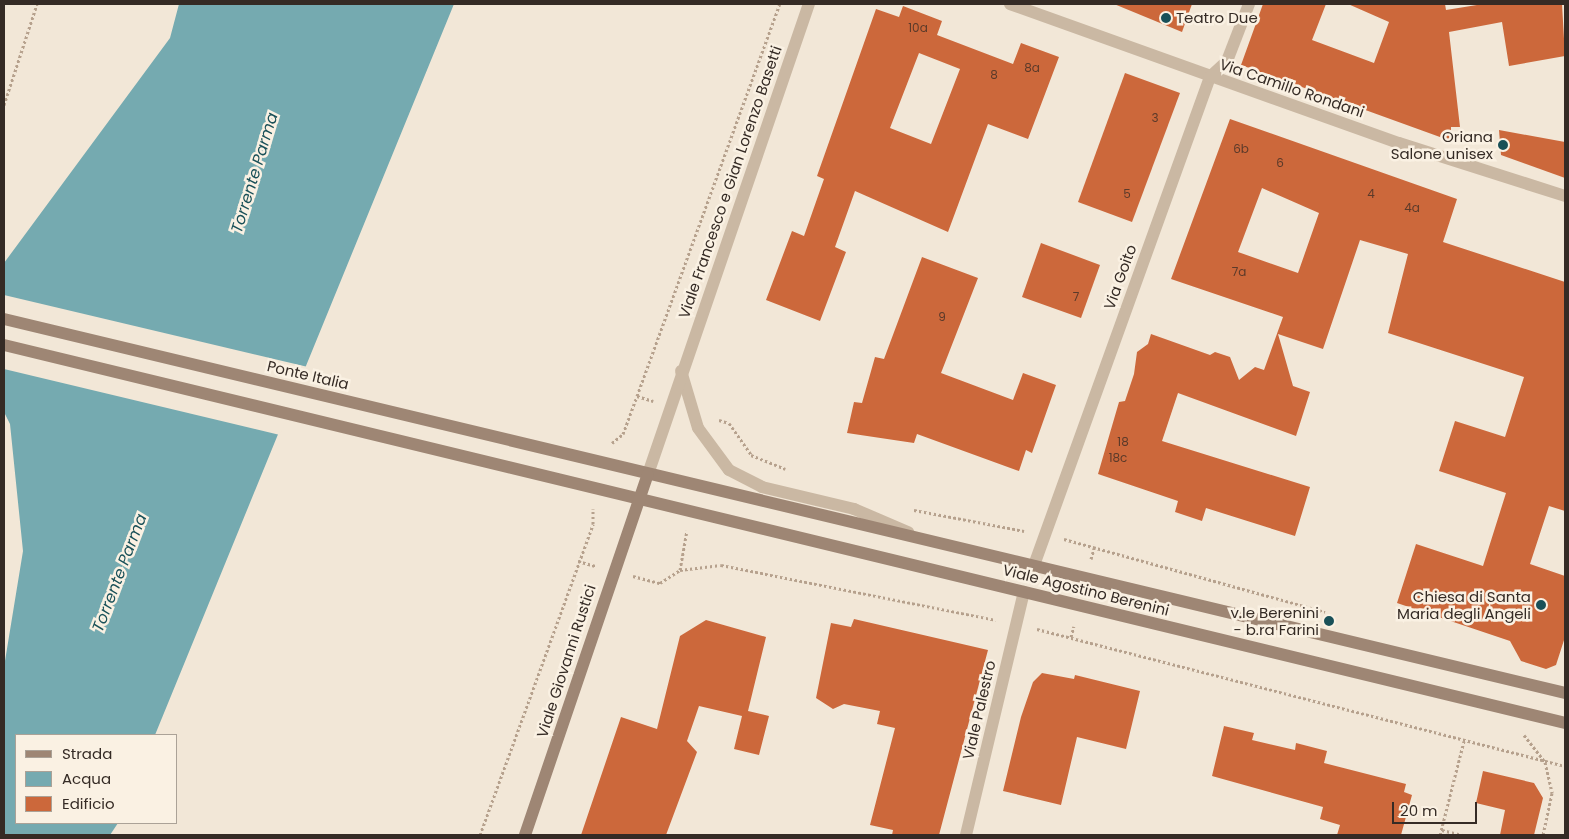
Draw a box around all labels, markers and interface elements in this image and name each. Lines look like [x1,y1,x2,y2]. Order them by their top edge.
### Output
place label: Teatro Due [1176,9,1258,27]
marker: Teatro Due [1160,12,1172,24]
house number: 10a [908,21,928,35]
street label: Viale Francesco e Gian Lorenzo Basetti [675,43,785,321]
street label: Via Camillo Rondani [1217,55,1367,121]
house number: 8a [1024,61,1040,75]
house number: 8 [990,68,998,82]
water label: Torrente Parma [228,110,282,236]
house number: 3 [1151,111,1159,125]
place label: Oriana Salone unisex [1391,127,1493,162]
marker: Oriana Salone unisex [1497,139,1509,151]
house number: 6b [1233,142,1249,156]
house number: 6 [1276,156,1284,170]
house number: 5 [1123,187,1131,201]
house number: 4 [1367,187,1375,201]
house number: 4a [1404,201,1420,215]
street label: Via Goito [1100,242,1140,312]
house number: 7a [1232,265,1246,279]
house number: 7 [1073,290,1079,304]
house number: 9 [938,310,946,324]
street label: Ponte Italia [265,357,351,393]
house number: 18 [1117,435,1129,449]
house number: 18c [1109,451,1127,465]
water label: Torrente Parma [89,511,151,635]
street label: Viale Agostino Berenini [1001,561,1171,619]
street label: Viale Giovanni Rustici [533,582,599,740]
place label: Chiesa di Santa Maria degli Angeli [1397,587,1531,622]
marker: Chiesa di Santa Maria degli Angeli [1535,599,1547,611]
place label: v.le Berenini - b.ra Farini [1230,603,1319,638]
marker: v.le Berenini - b.ra Farini [1323,615,1335,627]
street label: Viale Palestro [959,659,999,761]
legend [15,734,178,824]
text: Strada [62,743,112,764]
text: Acqua [62,768,111,789]
scale bar [1394,792,1479,824]
text: Edificio [62,793,115,814]
text: 20 m [1400,800,1438,821]

